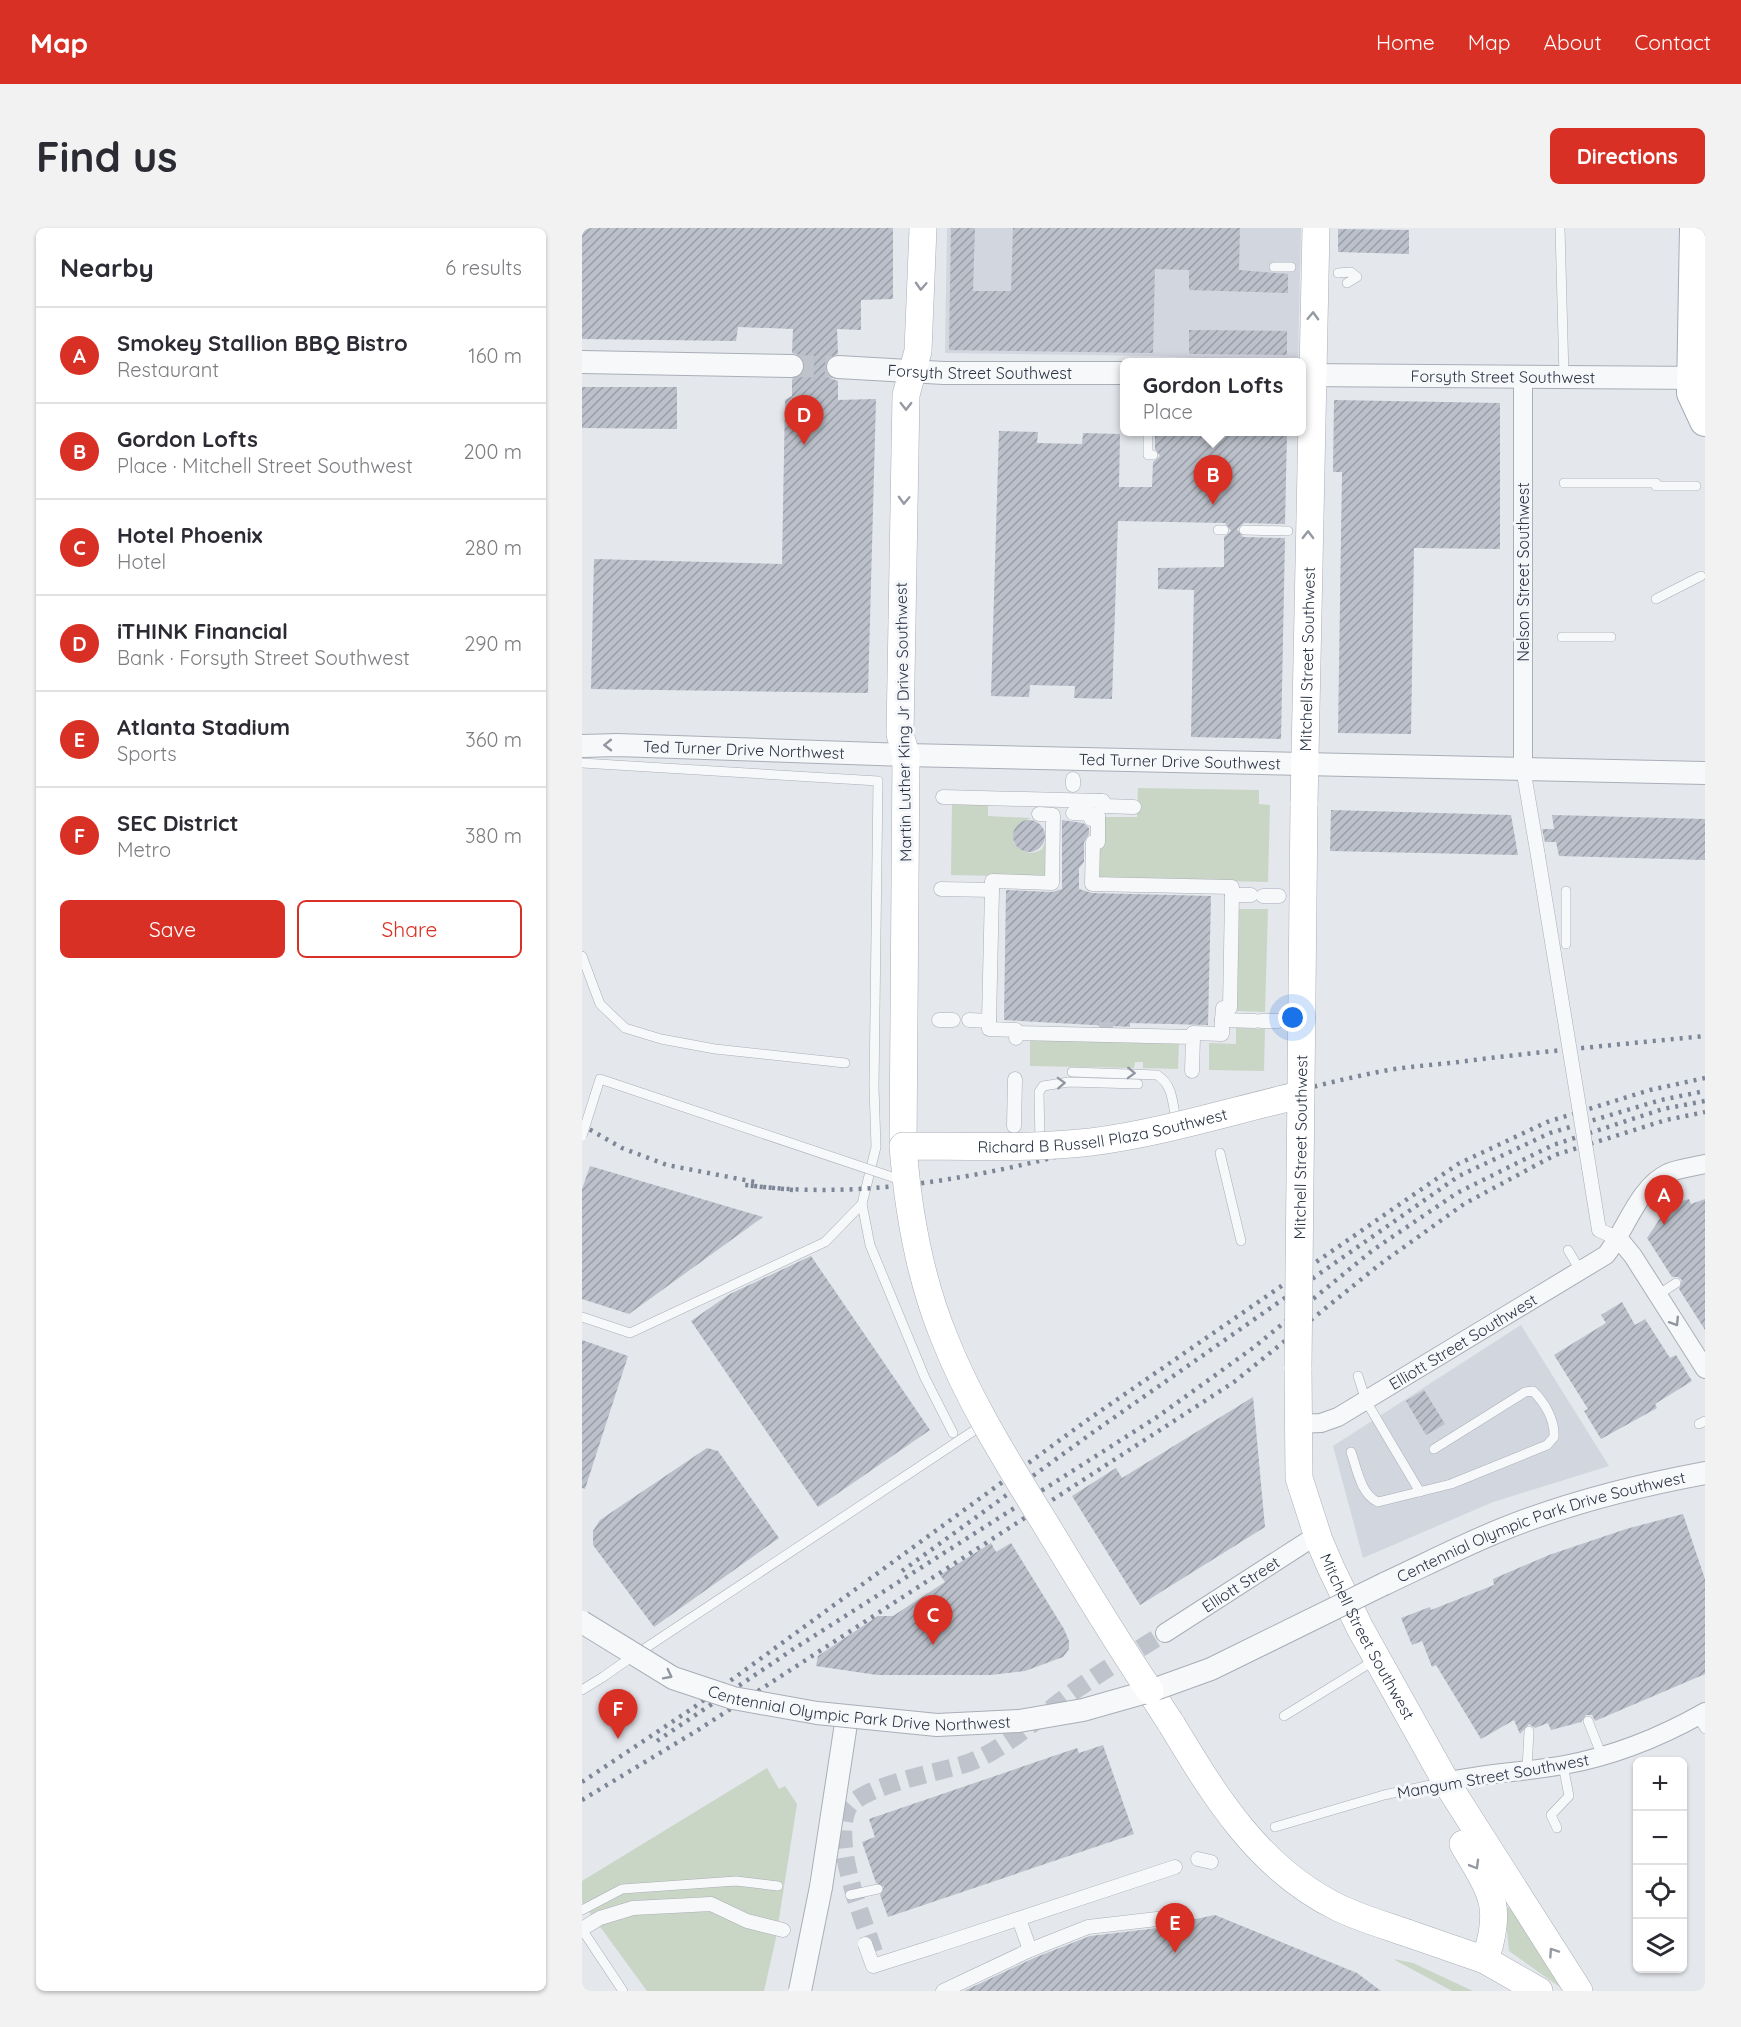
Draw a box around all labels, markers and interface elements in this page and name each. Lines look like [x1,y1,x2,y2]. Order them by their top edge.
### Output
text: Map [30,25,88,60]
text: Home [1376,29,1435,55]
text: Map [1468,29,1511,55]
text: About [1544,29,1602,55]
text: Contact [1635,29,1711,55]
button: Directions [1550,128,1705,184]
text: Find us [36,130,178,183]
text: Nearby [60,251,154,284]
text: 6 results [445,255,522,280]
one-way arrow [914,282,927,291]
one-way arrow [1307,312,1319,321]
text: Smokey Stallion BBQ Bistro [117,329,408,357]
text: A [73,343,86,368]
text: 160 m [468,343,522,368]
text: Restaurant [117,357,219,382]
popup [1120,358,1306,436]
street label: Forsyth Street Southwest [887,360,1072,383]
street label: Forsyth Street Southwest [1411,366,1595,387]
text: Gordon Lofts [1143,371,1283,399]
pin: D [784,396,824,445]
text: Place [1143,399,1193,424]
one-way arrow [900,402,912,411]
text: Gordon Lofts [117,425,258,453]
text: B [73,439,86,464]
text: 200 m [463,439,522,464]
text: Place · Mitchell Street Southwest [117,453,413,478]
pin: B [1194,456,1232,505]
street label: Nelson Street Southwest [1513,482,1533,662]
one-way arrow [898,495,910,504]
text: Hotel Phoenix [117,521,262,549]
one-way arrow [1302,531,1315,540]
text: C [73,535,86,560]
text: 280 m [465,535,522,560]
text: Hotel [117,549,166,574]
street label: Mitchell Street Southwest [1295,566,1319,752]
street label: Martin Luther King Jr Drive Southwest [891,582,915,862]
text: iTHINK Financial [117,617,288,645]
text: D [72,631,87,656]
text: 290 m [464,631,522,656]
text: Bank · Forsyth Street Southwest [117,645,410,670]
text: Atlanta Stadium [117,713,290,741]
text: E [74,727,85,752]
text: 360 m [465,727,522,752]
street label: Ted Turner Drive Northwest [643,736,845,763]
one-way arrow [603,739,612,751]
text: Sports [117,741,177,766]
street label: Ted Turner Drive Southwest [1079,749,1281,773]
text: SEC District [117,809,238,837]
text: F [74,823,85,848]
text: 380 m [465,823,522,848]
text: Metro [117,837,171,862]
button: Save [60,900,285,958]
button: Share [297,900,522,958]
your location [1278,1003,1307,1032]
street label: Mitchell Street Southwest [1289,1055,1311,1239]
one-way arrow [1126,1067,1135,1080]
one-way arrow [1056,1076,1065,1089]
street label: Richard B Russell Plaza Southwest [977,1104,1229,1157]
pin: A [1644,1176,1684,1225]
street label: Elliott Street Southwest [1385,1289,1541,1394]
one-way arrow [1668,1315,1679,1326]
street label: Centennial Olympic Park Drive Southwest [1393,1467,1687,1587]
street label: Mitchell Street Southwest [1316,1550,1419,1723]
street label: Elliott Street [1198,1552,1283,1617]
pin: C [914,1596,952,1645]
one-way arrow [661,1668,672,1679]
street label: Centennial Olympic Park Drive Northwest [705,1680,1011,1735]
pin: F [598,1690,638,1739]
street label: Mangum Street Southwest [1396,1749,1590,1803]
map controls [1633,1757,1687,1973]
button: + [1633,1757,1687,1811]
button: − [1633,1811,1687,1865]
one-way arrow [1467,1859,1479,1869]
button: locate [1633,1865,1687,1919]
pin: E [1156,1904,1194,1953]
button: layers [1633,1919,1687,1973]
one-way arrow [1549,1947,1560,1958]

